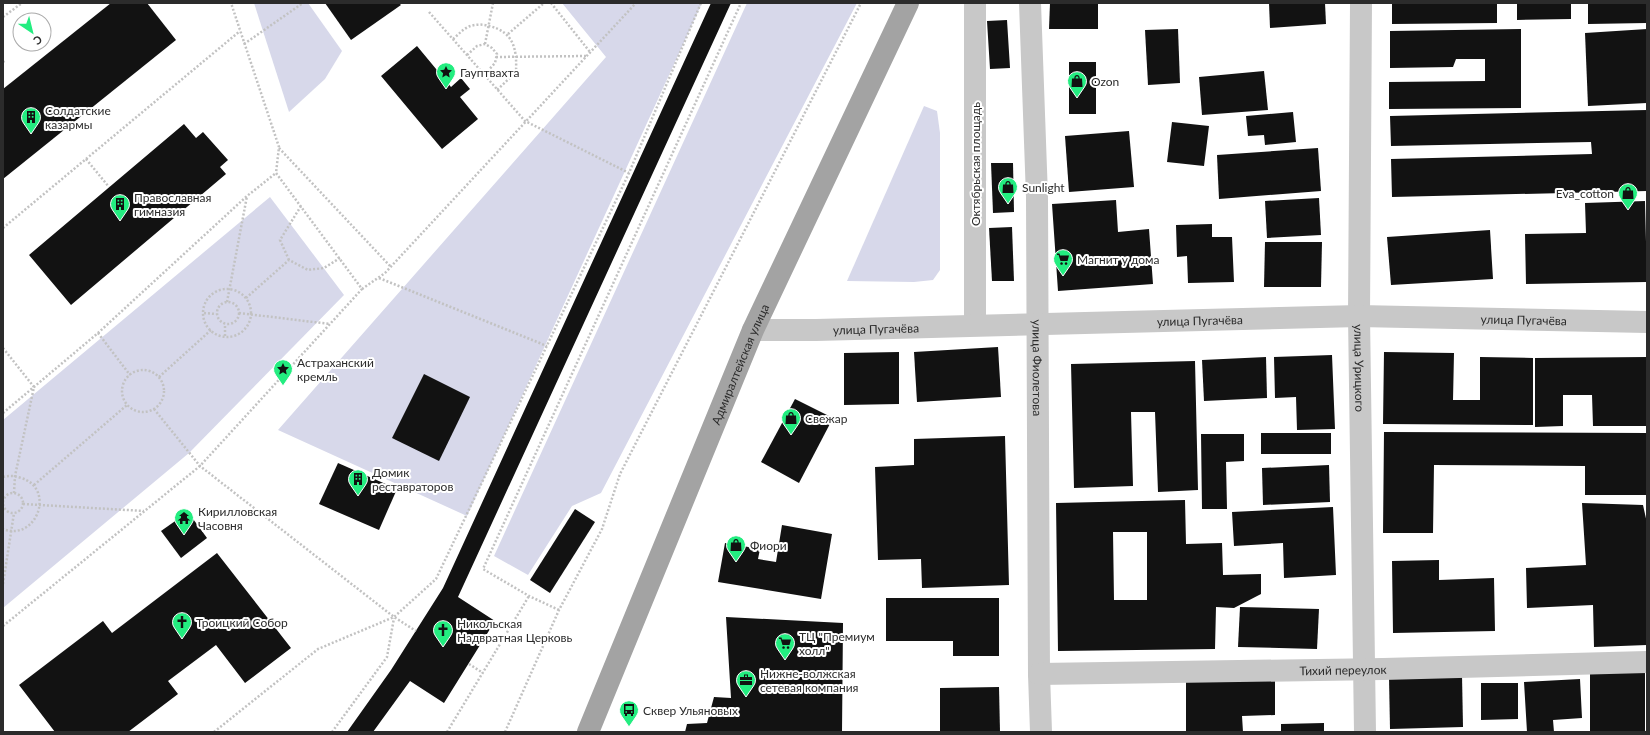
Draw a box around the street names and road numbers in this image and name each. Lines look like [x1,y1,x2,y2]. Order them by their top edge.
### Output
street label: Октябрьская площадь [968,102,983,226]
street label: Адмиралтейская улица [708,301,772,427]
street label: улица Пугачёва [1157,311,1243,329]
street label: улица Пугачёва [1481,311,1567,328]
street label: улица Пугачёва [833,320,919,337]
street label: улица Фиолетова [1030,320,1045,416]
street label: улица Урицкого [1352,324,1368,412]
street label: Тихий переулок [1299,661,1388,678]

